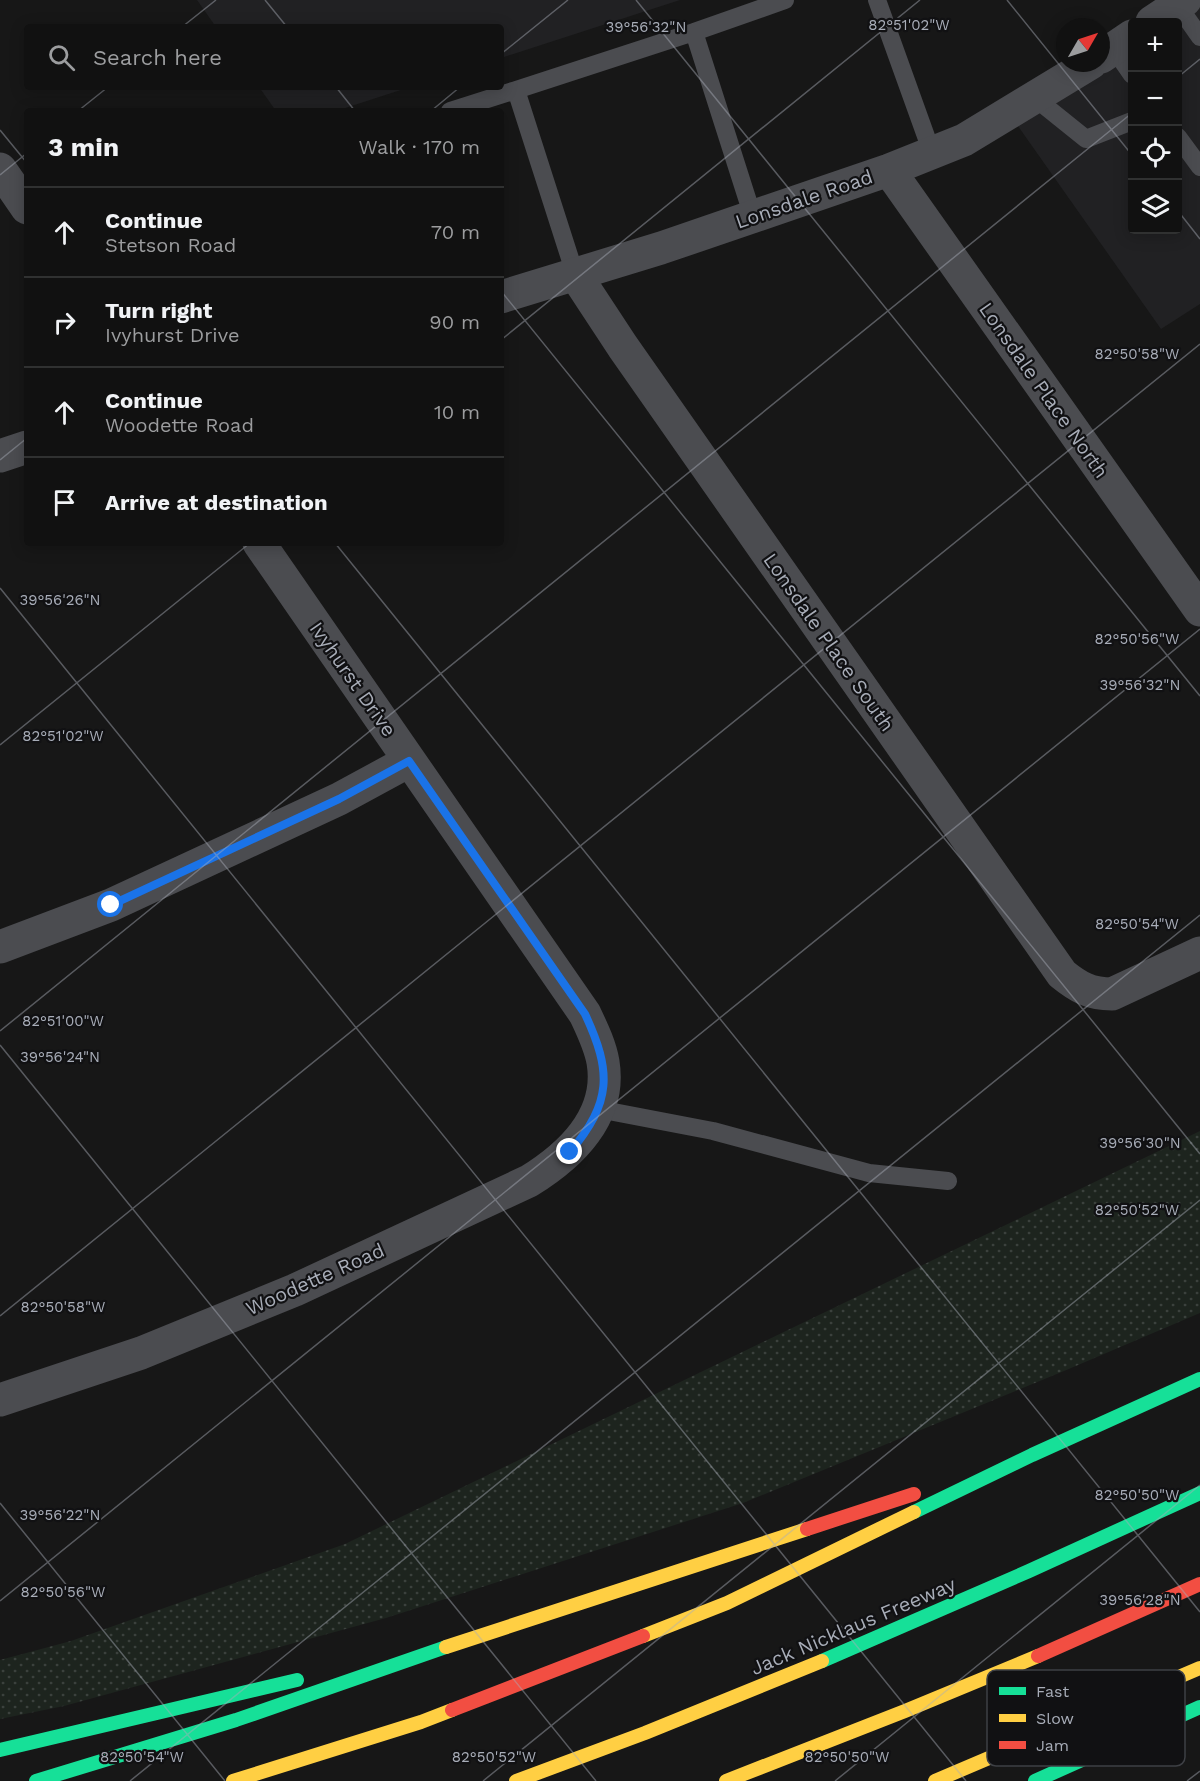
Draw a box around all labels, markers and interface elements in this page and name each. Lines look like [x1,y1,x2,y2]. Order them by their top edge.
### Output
text: 82°51'02"W [868,16,950,34]
text: 39°56'32"N [606,18,686,36]
north arrow [1056,18,1110,72]
map controls [1128,18,1182,234]
button: + [1128,18,1182,72]
search box [24,24,504,90]
icon: search [45,41,78,74]
text: Search here [93,45,222,70]
button: − [1128,72,1182,126]
button: locate [1128,126,1182,180]
text: 3 min [48,132,119,162]
text: Walk · 170 m [359,135,480,159]
street label: Lonsdale Road [732,164,876,234]
button: layers [1128,180,1182,234]
text: Continue [105,208,203,233]
icon: ahead [48,216,81,249]
text: 70 m [431,220,480,244]
text: Stetson Road [105,233,236,257]
text: Turn right [105,298,212,323]
street label: Lonsdale Place North [974,298,1114,482]
icon: right [48,306,81,339]
text: 90 m [429,310,480,334]
text: Ivyhurst Drive [105,323,240,347]
text: 82°50'58"W [1095,345,1179,363]
text: Continue [105,388,203,413]
icon: ahead [48,396,81,429]
text: 10 m [434,400,480,424]
text: Woodette Road [105,413,254,437]
icon: arrive [48,486,81,519]
text: Arrive at destination [105,490,328,515]
street label: Lonsdale Place South [758,548,900,736]
text: 39°56'26"N [19,591,101,609]
street label: Ivyhurst Drive [305,617,401,741]
text: 82°50'56"W [1095,630,1179,648]
text: 39°56'32"N [1100,676,1180,694]
text: 82°51'02"W [22,727,104,745]
route start [97,891,123,917]
text: 82°50'54"W [1095,915,1179,933]
text: 82°51'00"W [22,1012,104,1030]
text: 39°56'24"N [20,1048,100,1066]
text: 39°56'30"N [1099,1134,1181,1152]
route end [556,1138,582,1164]
text: 82°50'52"W [1095,1201,1179,1219]
street label: Woodette Road [242,1238,388,1320]
text: 82°50'58"W [21,1298,105,1316]
text: 82°50'50"W [1095,1486,1179,1504]
text: 39°56'22"N [20,1506,100,1524]
street label: Jack Nicklaus Freeway [747,1572,960,1680]
text: 82°50'56"W [21,1583,105,1601]
text: 39°56'28"N [1099,1591,1181,1609]
legend [987,1670,1185,1766]
text: Fast [1036,1682,1069,1701]
text: Slow [1036,1709,1074,1728]
text: Jam [1036,1736,1069,1755]
text: 82°50'54"W [100,1748,184,1766]
text: 82°50'52"W [452,1748,536,1766]
text: 82°50'50"W [805,1748,889,1766]

